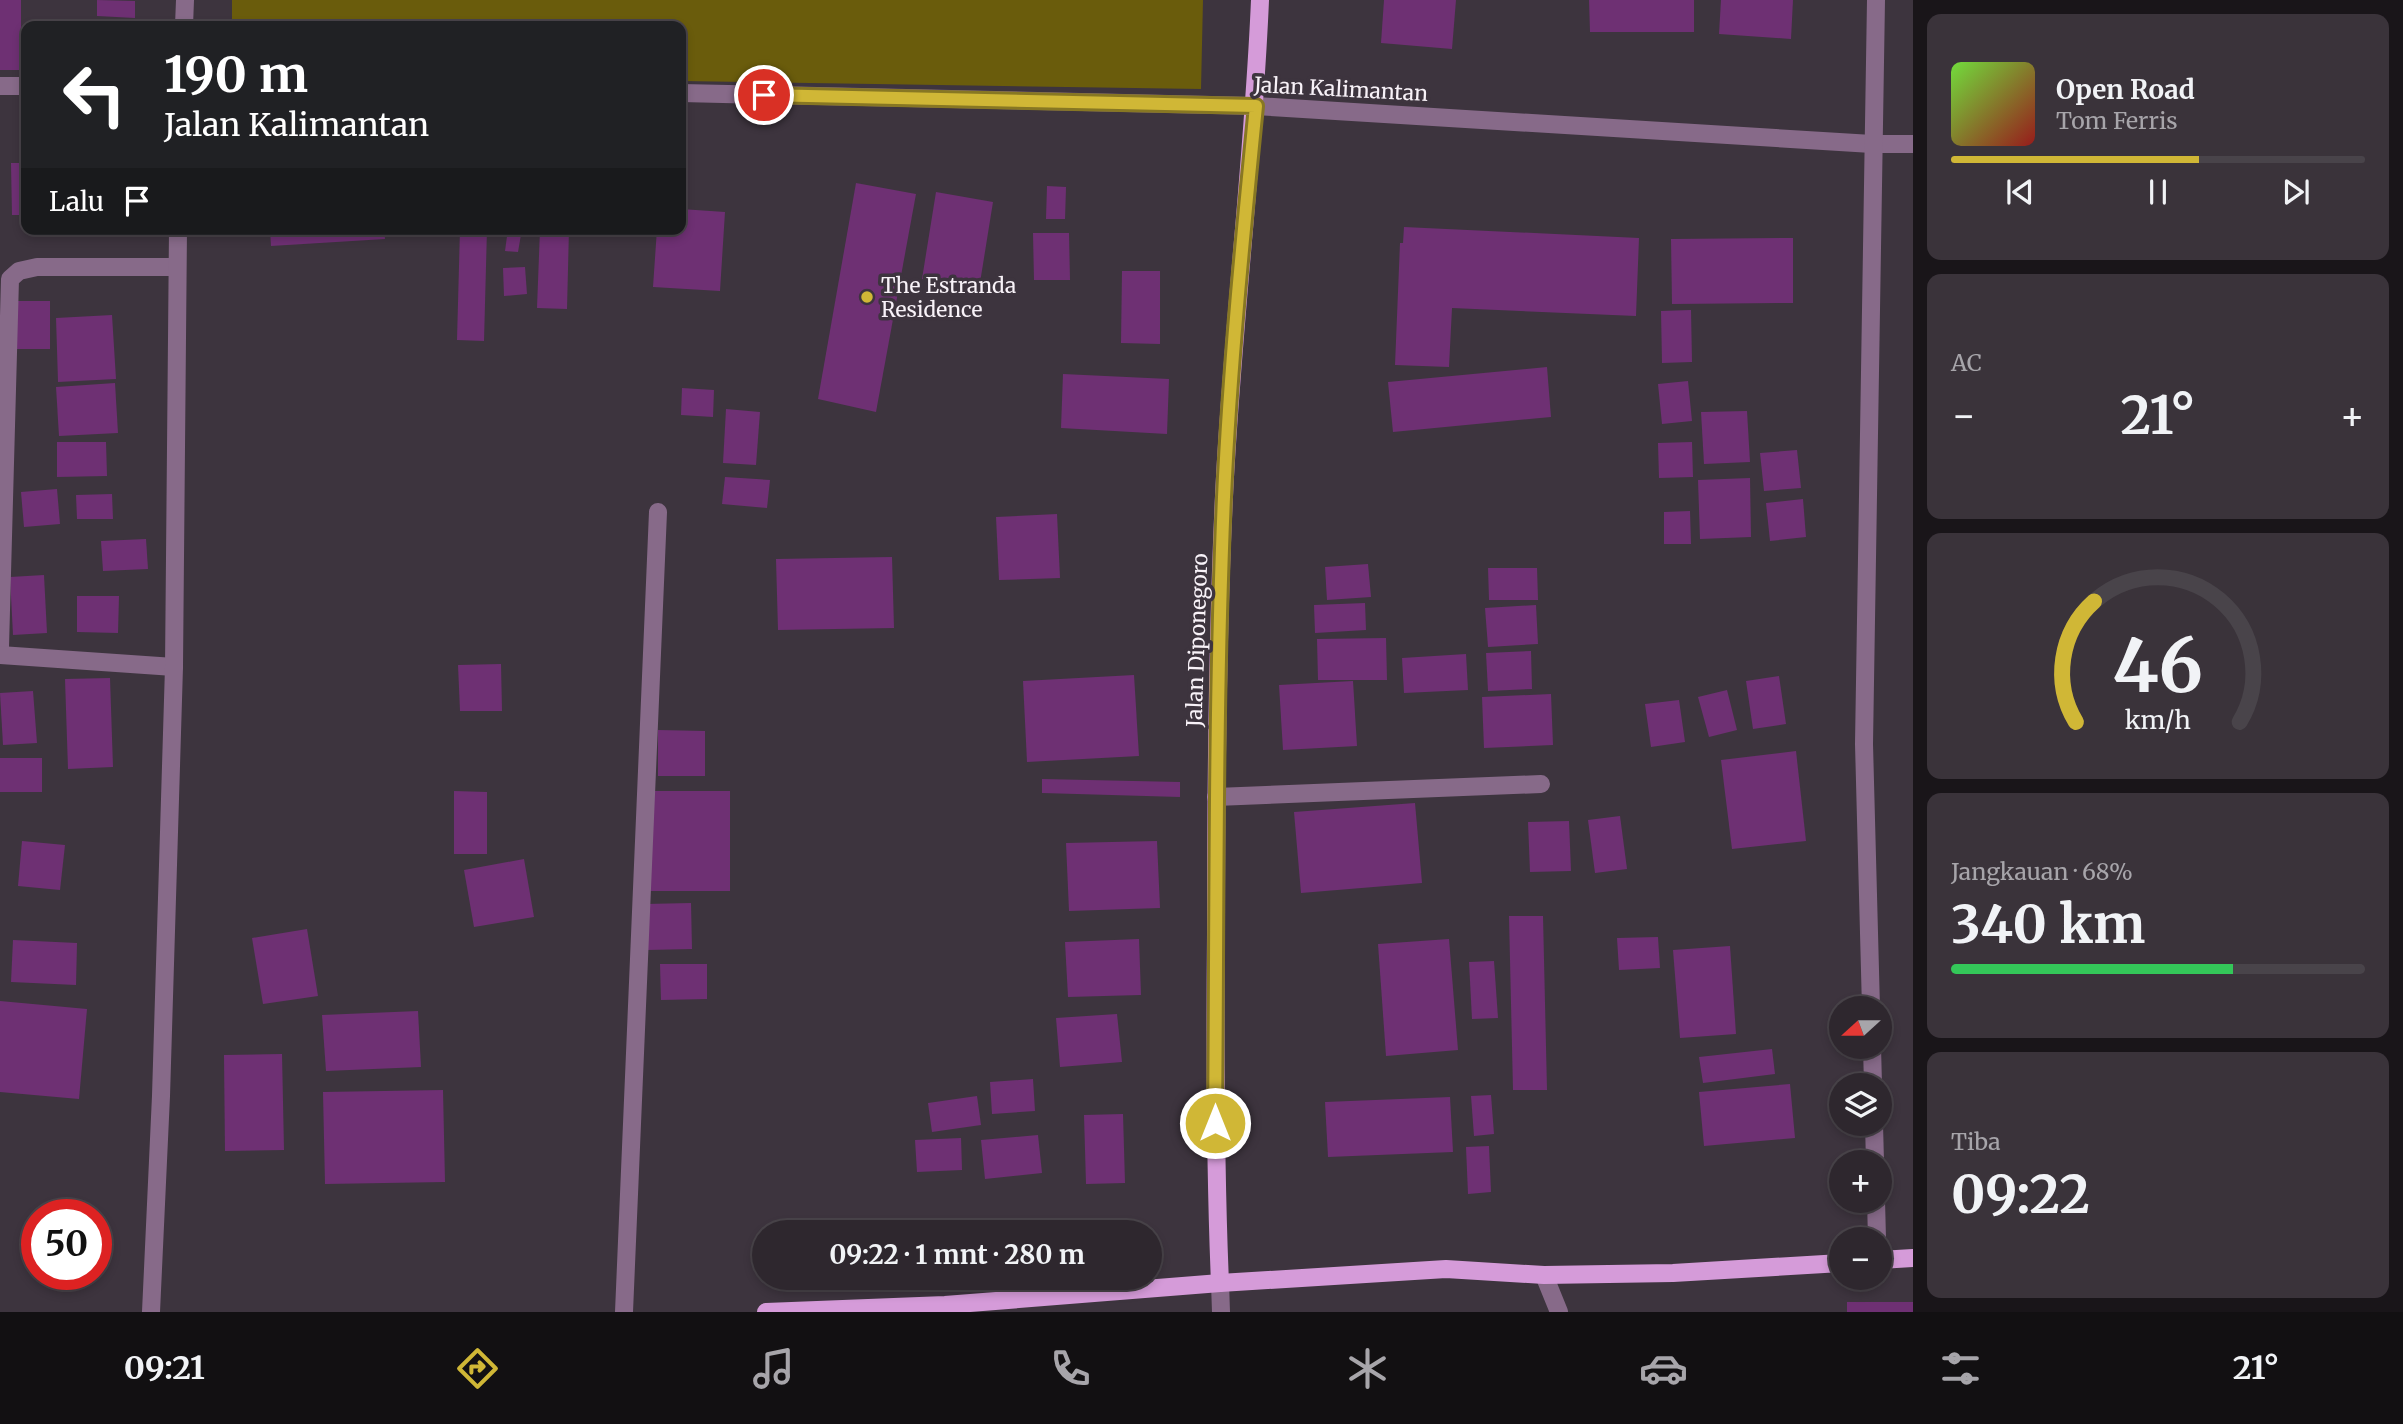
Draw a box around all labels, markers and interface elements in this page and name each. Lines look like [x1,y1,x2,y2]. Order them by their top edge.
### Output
text: 190 m [164,44,308,105]
icon: left [49,49,140,140]
pin [734,65,794,125]
street label: Jalan Kalimantan [1252,71,1429,107]
text: Open Road [2056,73,2195,106]
icon: arrive [745,76,783,114]
text: Jalan Kalimantan [164,105,429,145]
text: Tom Ferris [2056,106,2178,135]
icon: previous [2001,173,2039,211]
icon: pause [2139,173,2177,211]
icon: next [2277,173,2315,211]
icon: arrive [118,182,156,220]
text: Lalu [49,185,104,218]
place label: The Estranda Residence [881,272,1016,323]
marker: The Estranda Residence [859,289,875,305]
text: AC [1951,348,1982,377]
text: 21° [2120,383,2196,448]
text: − [1951,392,1976,439]
text: + [2340,392,2365,439]
street label: Jalan Diponegoro [1180,553,1214,728]
text: 46 [2113,620,2203,712]
text: km/h [2125,704,2191,736]
text: Jangkauan · 68% [1951,857,2133,886]
text: 340 km [1951,892,2145,957]
north arrow [1829,996,1892,1059]
map controls [1829,996,1892,1290]
button: layers [1829,1073,1892,1136]
position arrow [1178,1086,1252,1160]
text: Tiba [1951,1127,2001,1156]
button: + [1829,1150,1892,1213]
text: 09:22 [1951,1162,2090,1227]
speed limit sign: 50 [21,1199,112,1290]
button: − [1829,1227,1892,1290]
text: 09:22 · 1 mnt · 280 m [829,1238,1085,1271]
icon: directions [453,1344,502,1393]
icon: music [749,1344,798,1393]
icon: phone [1046,1344,1095,1393]
icon: climate [1343,1344,1392,1393]
icon: car [1639,1344,1688,1393]
icon: filters [1936,1344,1985,1393]
text: 09:21 [124,1348,205,1388]
text: 21° [2233,1348,2279,1388]

